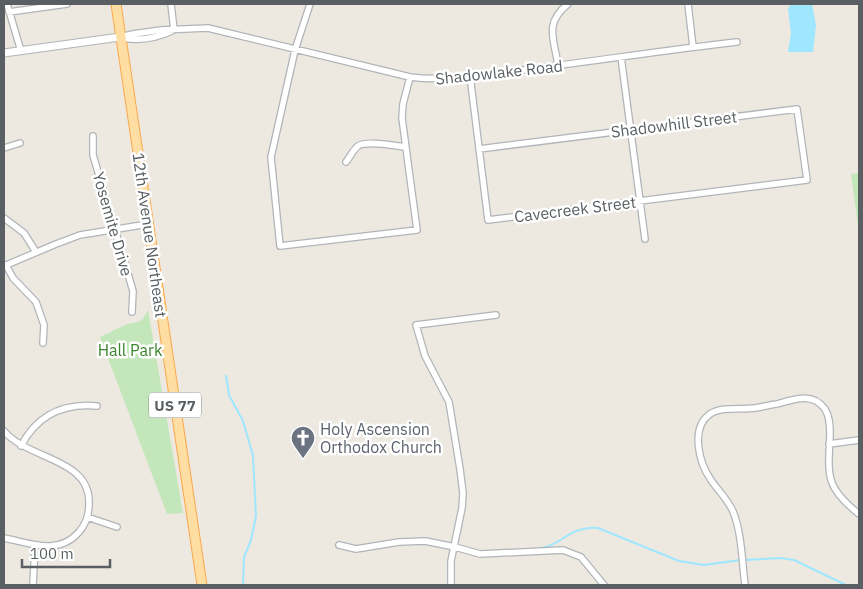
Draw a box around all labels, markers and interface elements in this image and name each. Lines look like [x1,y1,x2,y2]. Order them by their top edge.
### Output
street label: Shadowlake Road [434,55,564,89]
street label: Shadowhill Street [610,106,738,142]
street label: 12th Avenue Northeast [129,151,171,319]
street label: Yosemite Drive [89,170,137,279]
street label: Cavecreek Street [513,192,637,226]
park label: Hall Park [98,340,163,360]
road number: US 77 [149,392,201,418]
place label: Holy Ascension Orthodox Church [320,419,442,457]
church icon: Holy Ascension Orthodox Church [290,425,316,459]
scale bar [22,536,110,568]
text: 100 m [30,544,74,563]

